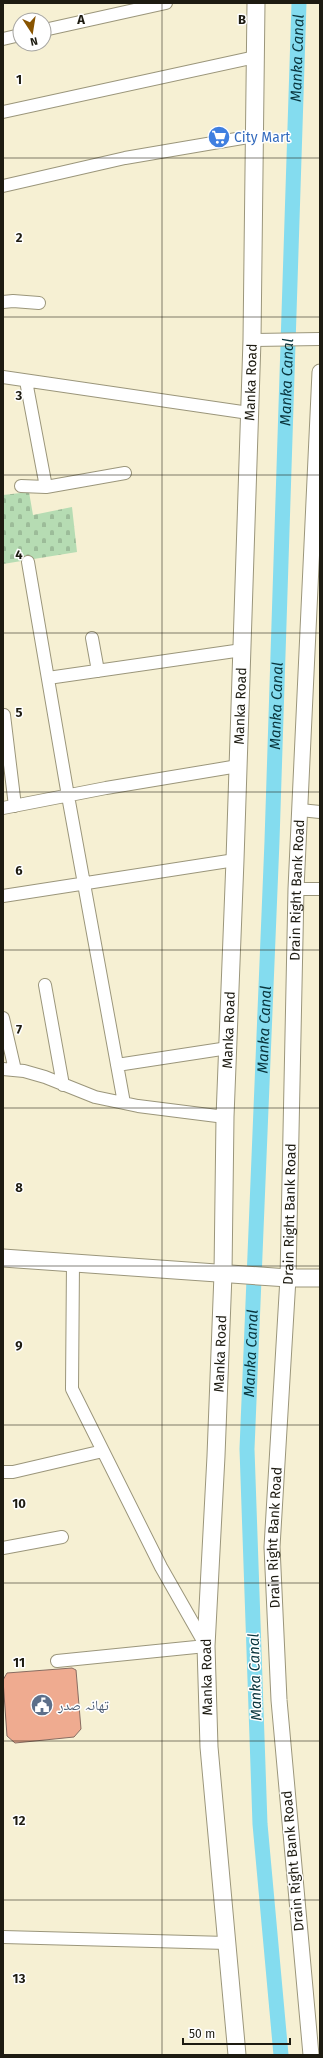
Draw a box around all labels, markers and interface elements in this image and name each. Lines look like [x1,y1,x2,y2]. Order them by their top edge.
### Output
north arrow [12,12,52,52]
text: A [76,12,85,27]
text: B [238,12,246,27]
water label: Manka Canal [287,14,308,102]
text: N [29,34,39,48]
text: 1 [16,72,22,87]
supermarket icon: City Mart [206,124,232,150]
place label: City Mart [234,129,291,146]
text: 2 [16,230,23,245]
water label: Manka Canal [276,338,297,426]
street label: Manka Road [241,343,260,421]
text: 3 [15,388,23,403]
text: 4 [15,547,23,562]
water label: Manka Canal [266,662,287,750]
street label: Manka Road [230,667,250,745]
text: 5 [16,705,23,720]
street label: Drain Right Bank Road [286,819,308,961]
text: 6 [15,863,23,878]
water label: Manka Canal [253,985,275,1074]
street label: Manka Road [218,991,238,1069]
text: 7 [16,1022,22,1037]
street label: Drain Right Bank Road [279,1143,299,1285]
text: 8 [15,1180,23,1195]
water label: Manka Canal [240,1309,262,1397]
street label: Manka Road [210,1315,230,1393]
text: 9 [15,1338,23,1353]
street label: Drain Right Bank Road [263,1466,285,1609]
text: 10 [12,1496,26,1511]
water label: Manka Canal [244,1633,266,1721]
street label: Manka Road [198,1638,216,1716]
text: 11 [13,1655,25,1670]
public building icon: تھانہ صدر [29,1692,55,1718]
place label: تھانہ صدر [57,1697,109,1714]
street label: Drain Right Bank Road [278,1790,308,1932]
text: 12 [13,1813,26,1828]
text: 13 [13,1971,26,1986]
scale bar [183,2020,290,2046]
text: 50 m [189,2027,215,2041]

